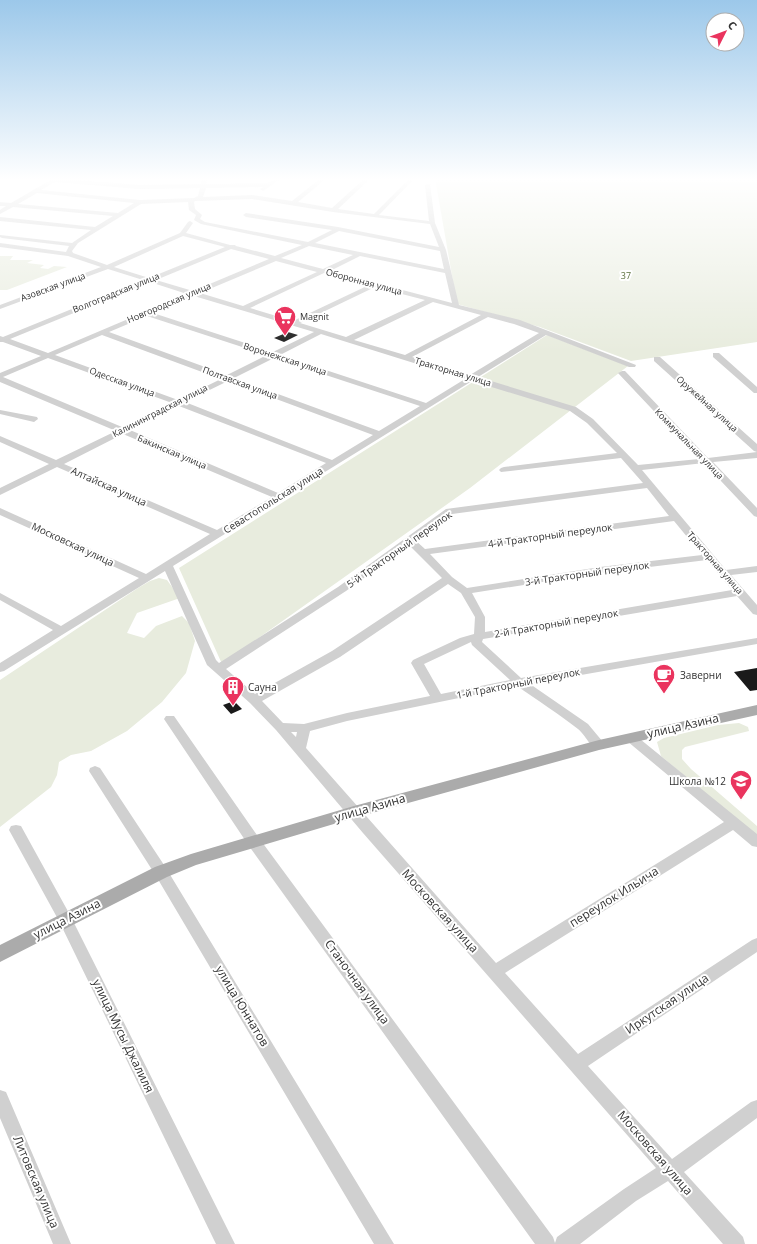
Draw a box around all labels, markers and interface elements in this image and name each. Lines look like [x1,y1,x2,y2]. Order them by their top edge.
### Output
north arrow [705,12,745,52]
text: С [725,17,741,33]
street label: Оборонная улица [325,265,404,298]
street label: Азовская улица [19,269,87,304]
street label: Волгоградская улица [70,269,161,316]
park label: 37 [621,269,631,282]
street label: Новгородская улица [125,279,213,326]
supermarket icon: Magnit [272,304,298,337]
place label: Magnit [300,310,329,323]
street label: Воронежская улица [242,339,328,378]
street label: Тракторная улица [413,354,493,389]
street label: Полтавская улица [201,363,279,402]
street label: Одесская улица [88,364,157,399]
street label: Оружейная улица [674,373,741,435]
street label: Калининградская улица [110,381,210,440]
street label: Коммунальная улица [652,405,727,482]
street label: Бакинская улица [136,431,209,472]
street label: Алтайская улица [69,463,149,509]
street label: Севастопольская улица [220,464,326,536]
street label: 5-й Тракторный переулок [344,507,455,591]
street label: Московская улица [30,519,116,569]
street label: 4-й Тракторный переулок [487,519,614,551]
street label: Тракторная улица [684,528,746,597]
street label: 3-й Тракторный переулок [524,557,651,589]
street label: 2-й Тракторный переулок [493,605,620,641]
cafe icon: Заверни [651,662,677,695]
street label: 1-й Тракторный переулок [455,664,582,702]
place label: Заверни [680,668,722,682]
building icon: Сауна [220,674,246,707]
place label: Сауна [248,680,277,694]
street label: улица Азина [645,709,720,742]
school or university icon: Школа №12 [728,768,754,801]
place label: Школа №12 [669,774,726,788]
street label: улица Азина [332,789,407,826]
street label: переулок Ильича [566,862,662,931]
street label: Московская улица [398,865,483,956]
street label: улица Азина [30,894,103,943]
street label: Станочная улица [321,936,394,1027]
street label: улица Юннатов [211,962,273,1050]
street label: Иркутская улица [622,969,712,1038]
street label: улица Мусы Джалиля [89,976,158,1095]
street label: Московская улица [614,1107,697,1199]
street label: Литовская улица [9,1133,64,1231]

